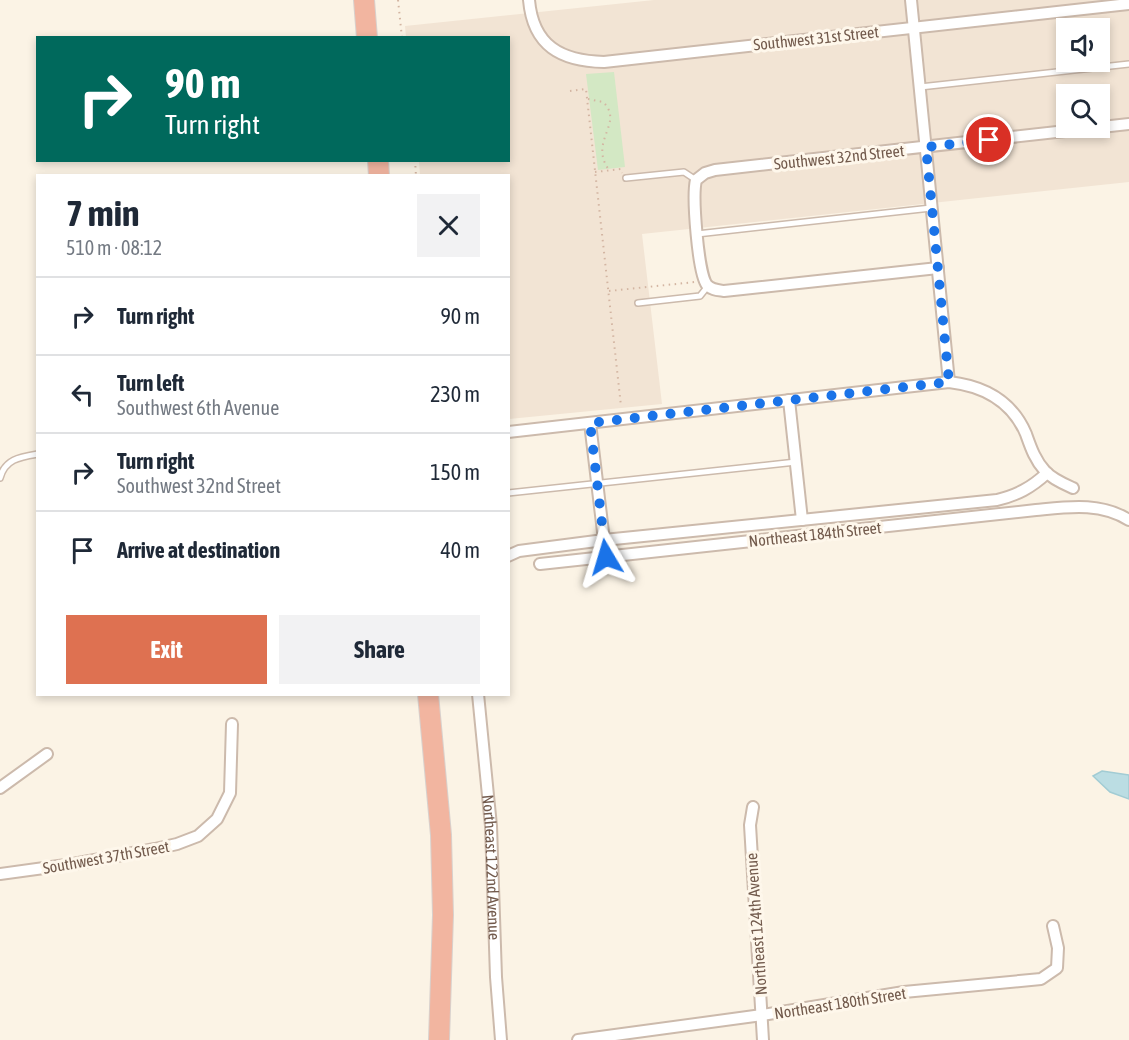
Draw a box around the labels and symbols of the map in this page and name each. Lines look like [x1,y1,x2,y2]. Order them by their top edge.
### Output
street label: Southwest 31st Street [752,22,880,54]
pin [963,114,1014,165]
street label: Southwest 32nd Street [773,141,906,173]
street label: Northeast 184th Street [748,518,883,550]
position arrow [574,525,638,589]
street label: Northeast 122nd Avenue [479,794,504,940]
street label: Southwest 37th Street [41,837,171,877]
street label: Northeast 124th Avenue [742,852,770,996]
street label: Northeast 180th Street [773,984,908,1022]

